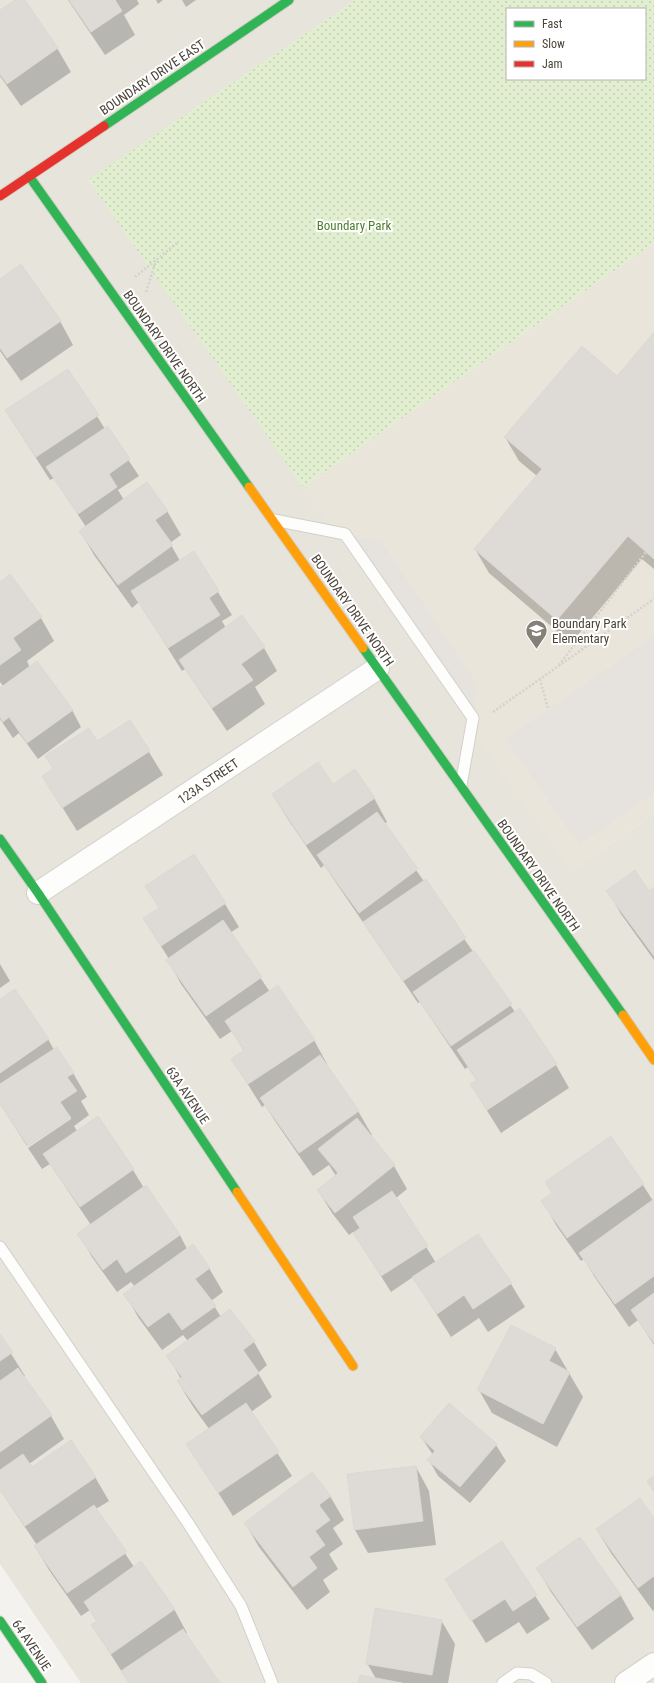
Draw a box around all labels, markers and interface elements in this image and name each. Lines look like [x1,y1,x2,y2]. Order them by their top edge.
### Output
legend [506,8,646,80]
text: Fast [542,17,563,31]
street label: BOUNDARY DRIVE EAST [97,37,208,118]
text: Slow [542,37,565,51]
text: Jam [542,57,563,71]
park label: Boundary Park [317,218,391,233]
street label: BOUNDARY DRIVE NORTH [120,288,209,405]
street label: BOUNDARY DRIVE NORTH [308,552,397,669]
place label: Boundary Park Elementary [552,616,627,646]
school or university icon: Boundary Park Elementary [523,617,549,650]
street label: 123A STREET [175,756,242,807]
street label: BOUNDARY DRIVE NORTH [494,817,583,934]
street label: 63A AVENUE [163,1064,212,1127]
street label: 64 AVENUE [9,1617,54,1674]

